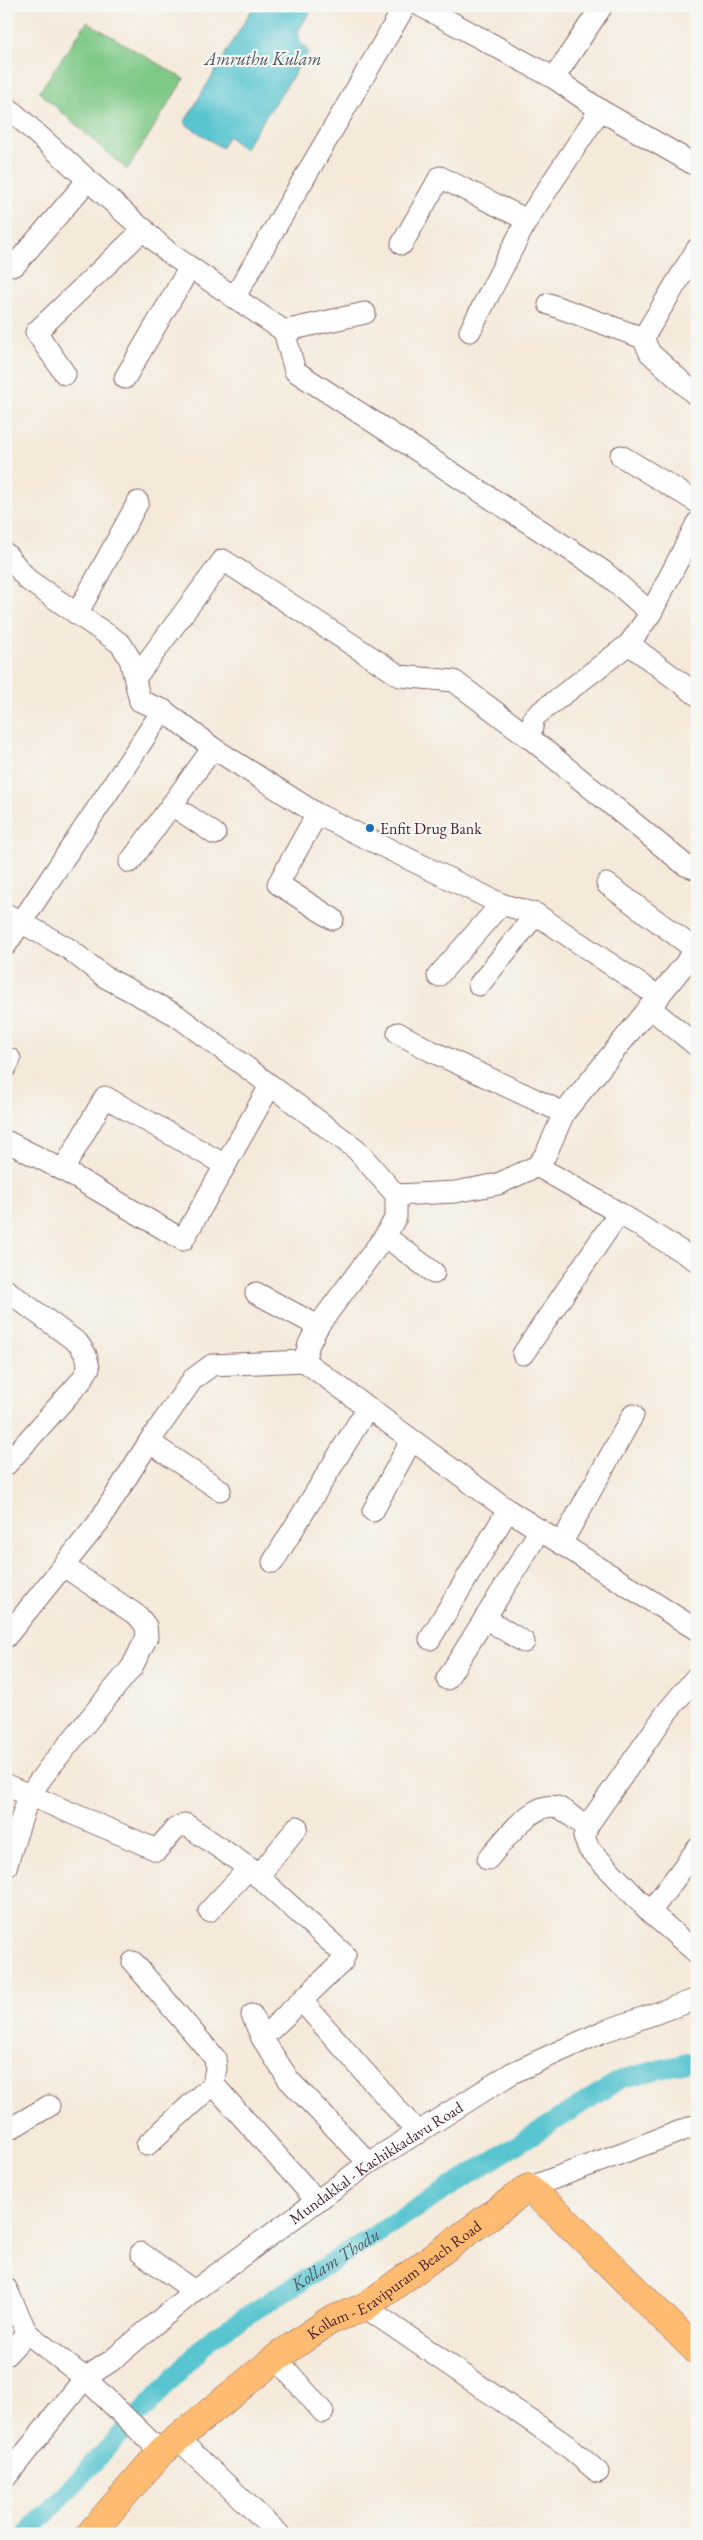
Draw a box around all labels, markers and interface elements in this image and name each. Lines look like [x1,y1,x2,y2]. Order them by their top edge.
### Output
water label: Amruthu Kulam [203,47,321,70]
place label: Enfit Drug Bank [380,818,482,839]
marker: Enfit Drug Bank [364,822,376,834]
street label: Mundakkal - Kachikkadavu Road [285,2096,468,2229]
street label: Kollam - Eravipuram Beach Road [303,2215,486,2344]
water label: Kollam Thodu [286,2223,384,2296]

